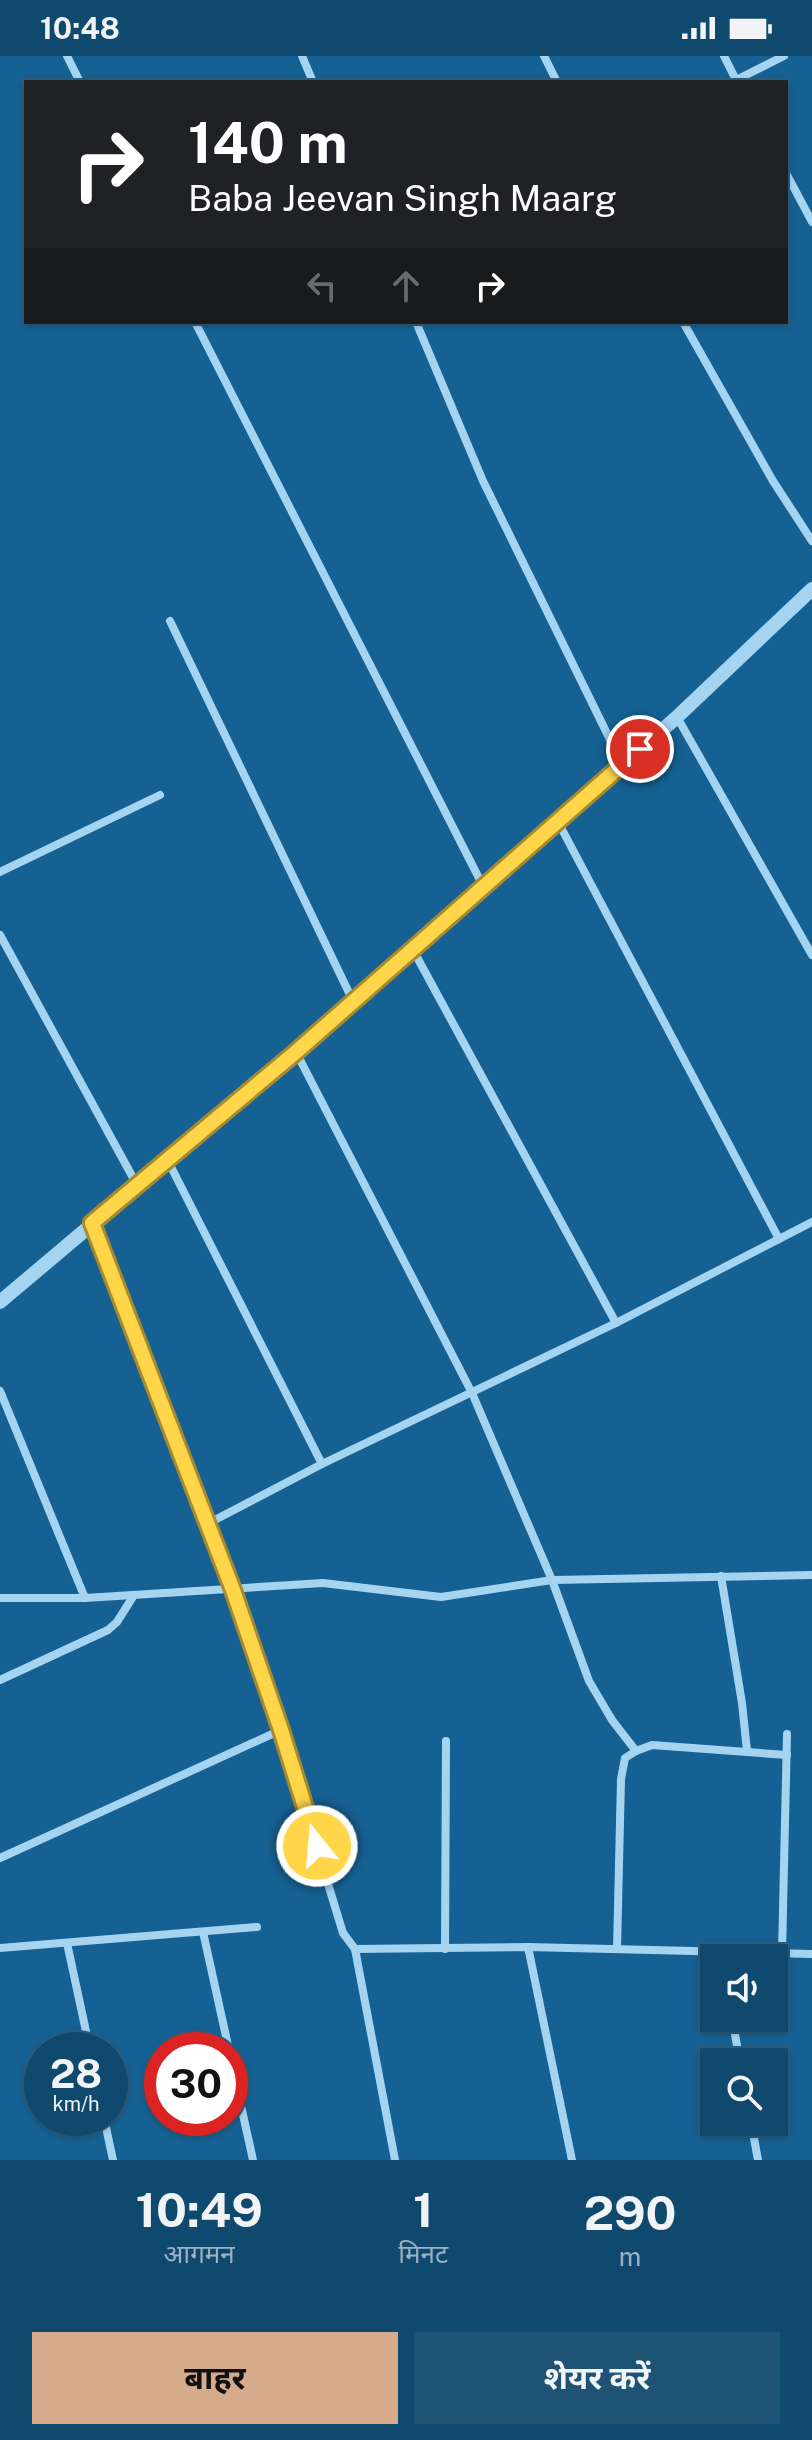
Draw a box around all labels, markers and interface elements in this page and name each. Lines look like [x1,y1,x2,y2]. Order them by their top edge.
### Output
text: 10:48 [40,10,120,46]
text: 140 m [188,110,348,176]
icon: right [56,112,160,216]
text: Baba Jeevan Singh Maarg [188,177,617,219]
icon: left [300,264,344,308]
icon: ahead [384,264,428,308]
icon: right [468,264,512,308]
pin [606,715,674,783]
icon: arrive [618,727,662,771]
position arrow [275,1804,359,1888]
map controls [700,1944,788,2136]
button: sound [700,1944,788,2032]
speed limit sign: 30 [144,2032,248,2136]
button: search [700,2048,788,2136]
text: 28 [50,2050,102,2097]
text: km/h [52,2092,100,2116]
text: 10:49 [135,2181,263,2238]
text: 1 [413,2181,434,2238]
text: 290 [584,2184,677,2241]
text: आगमन [164,2238,235,2269]
text: मिनट [398,2238,448,2269]
text: m [619,2241,641,2272]
button: बाहर [32,2332,398,2424]
button: शेयर करें [414,2332,780,2424]

